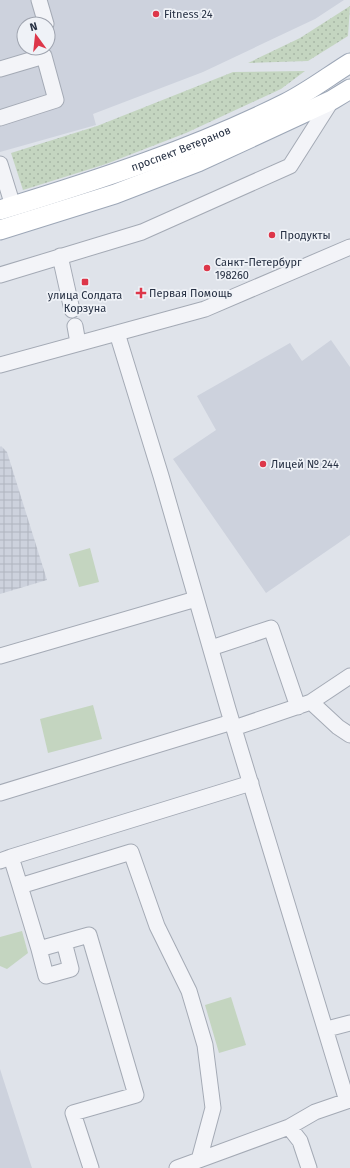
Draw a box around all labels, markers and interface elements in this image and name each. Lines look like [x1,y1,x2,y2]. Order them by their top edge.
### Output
place label: Fitness 24 [164,8,213,21]
marker: Fitness 24 [151,9,161,19]
north arrow [16,16,56,56]
text: N [28,20,39,34]
street label: проспект Ветеранов [129,124,233,174]
place label: Продукты [280,229,331,242]
marker: Продукты [267,230,277,240]
place label: Санкт-Петербург 198260 [215,256,302,282]
marker: Санкт-Петербург 198260 [202,263,212,273]
marker: улица Солдата Корзуна [80,277,90,287]
place label: Первая Помощь [149,287,232,300]
marker: Первая Помощь [136,288,146,298]
place label: улица Солдата Корзуна [48,289,122,315]
place label: Лицей № 244 [271,458,339,471]
marker: Лицей № 244 [258,459,268,469]

